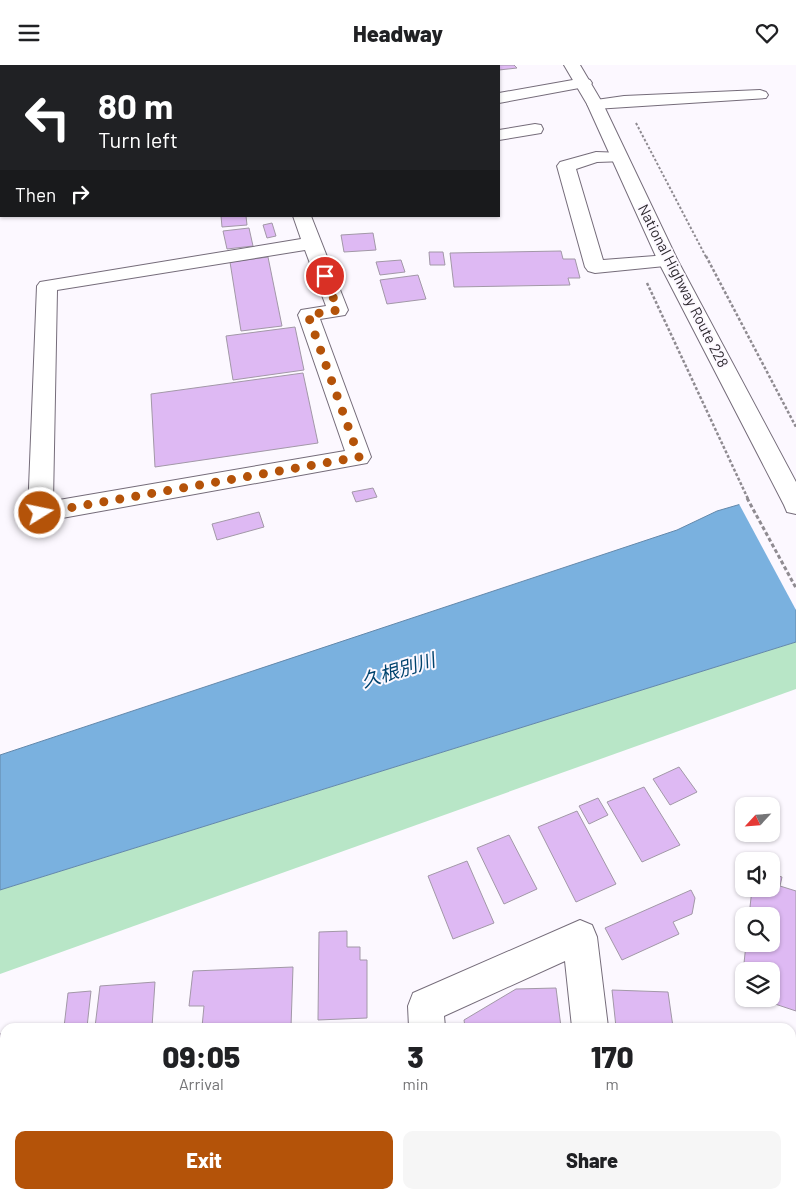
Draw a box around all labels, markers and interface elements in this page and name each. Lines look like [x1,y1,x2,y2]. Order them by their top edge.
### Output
icon: menu [15,19,43,47]
icon: heart [753,19,781,47]
text: Headway [353,20,443,46]
text: 80 m [98,84,173,126]
icon: left [15,85,80,150]
text: Turn left [98,126,178,152]
icon: right [66,180,94,208]
text: Then [15,183,56,206]
street label: National Highway Route 228 [635,201,733,370]
pin [304,255,346,297]
icon: arrive [311,262,339,290]
position arrow [13,486,65,538]
water label: 久根別川 [358,647,439,692]
north arrow [735,797,780,843]
map controls [735,797,780,1007]
button: sound [735,852,780,897]
button: search [735,907,780,952]
button: layers [735,962,780,1007]
text: 09:05 [162,1038,240,1074]
text: 3 [407,1038,424,1074]
text: 170 [591,1038,634,1074]
text: Arrival [179,1074,224,1093]
text: min [403,1074,428,1093]
text: m [606,1074,619,1093]
button: Exit [15,1131,393,1189]
button: Share [403,1131,781,1189]

